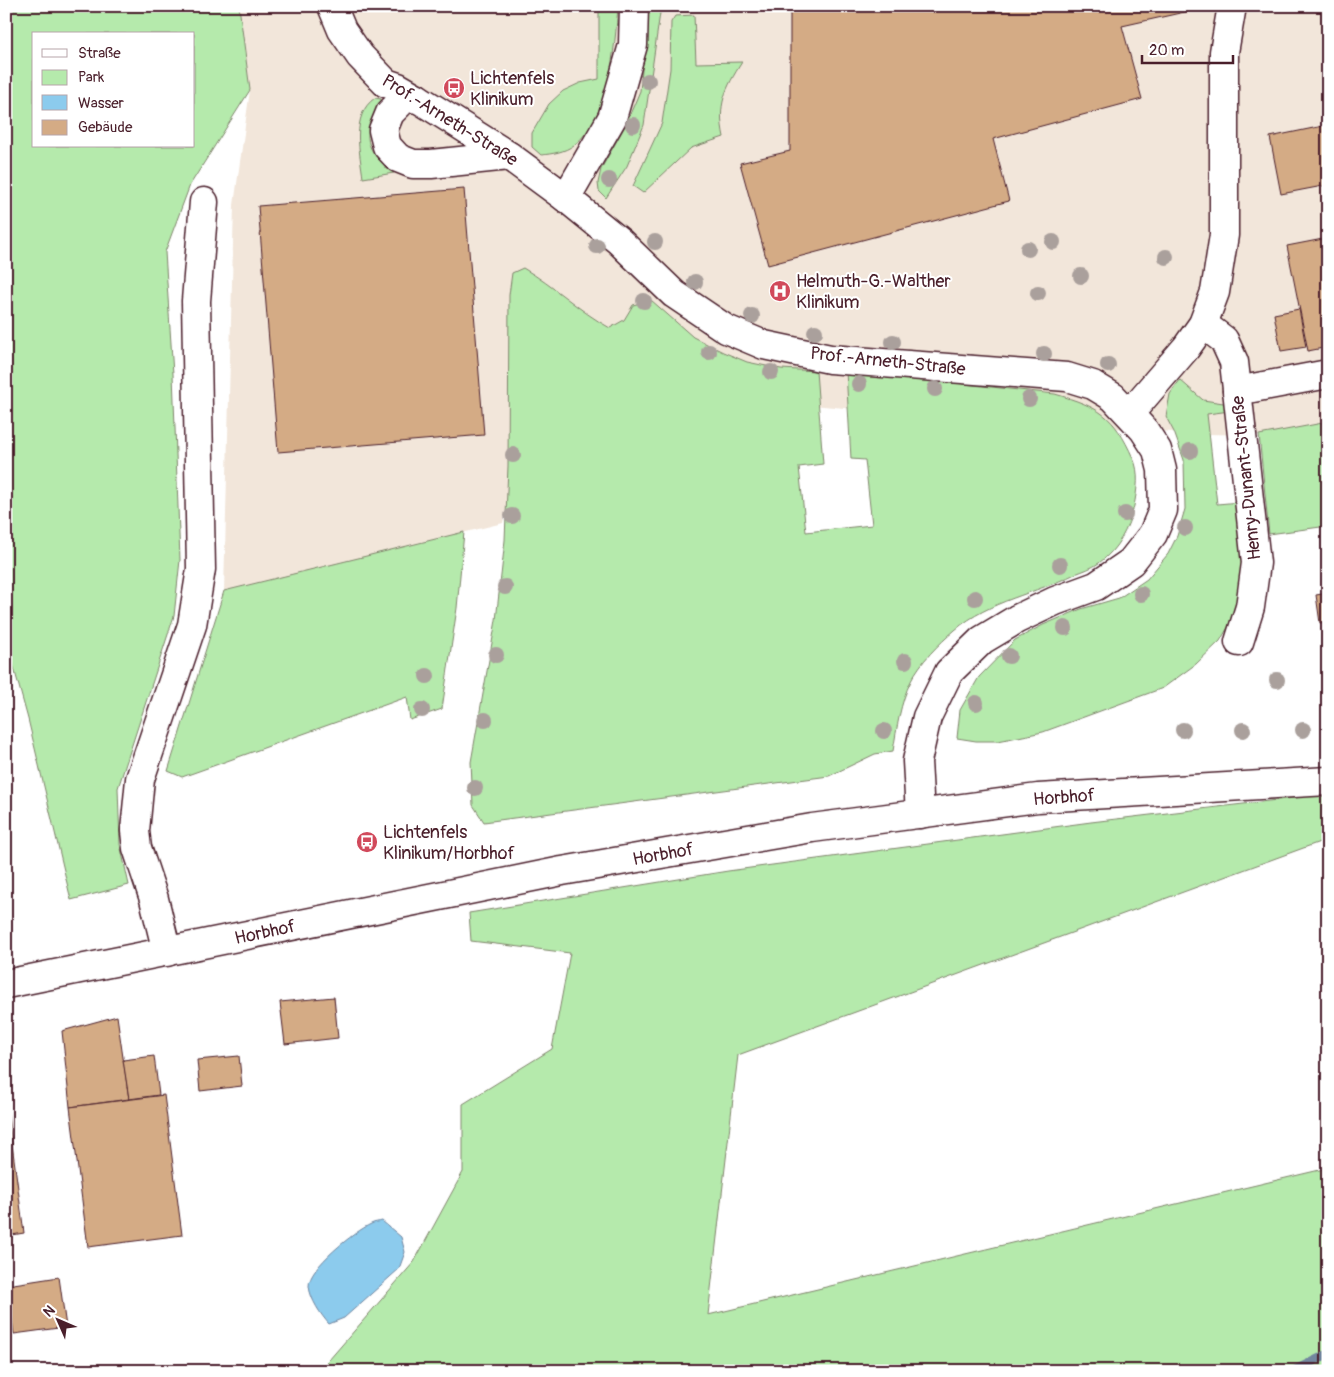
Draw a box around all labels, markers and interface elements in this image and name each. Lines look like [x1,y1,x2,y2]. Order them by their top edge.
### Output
legend [32,32,195,148]
scale bar [1142,32,1233,64]
text: 20 m [1149,41,1184,60]
text: Straße [78,44,121,63]
place label: Lichtenfels Klinikum [470,67,554,111]
text: Park [78,68,105,87]
street label: Prof.-Arneth-Straße [377,69,522,172]
bus stop icon: Lichtenfels Klinikum [442,76,466,100]
text: Wasser [78,94,125,113]
text: Gebäude [78,118,133,137]
place label: Helmuth-G.-Walther Klinikum [796,270,951,314]
hospital icon: Helmuth-G.-Walther Klinikum [768,279,792,303]
street label: Prof.-Arneth-Straße [809,342,967,381]
street label: Henry-Dunant-Straße [1226,394,1267,561]
street label: Horbhof [1032,784,1096,811]
place label: Lichtenfels Klinikum/Horbhof [383,821,515,865]
bus stop icon: Lichtenfels Klinikum/Horbhof [355,830,379,854]
street label: Horbhof [631,838,696,871]
street label: Horbhof [233,915,298,950]
north arrow [32,1294,82,1344]
text: N [40,1302,59,1321]

